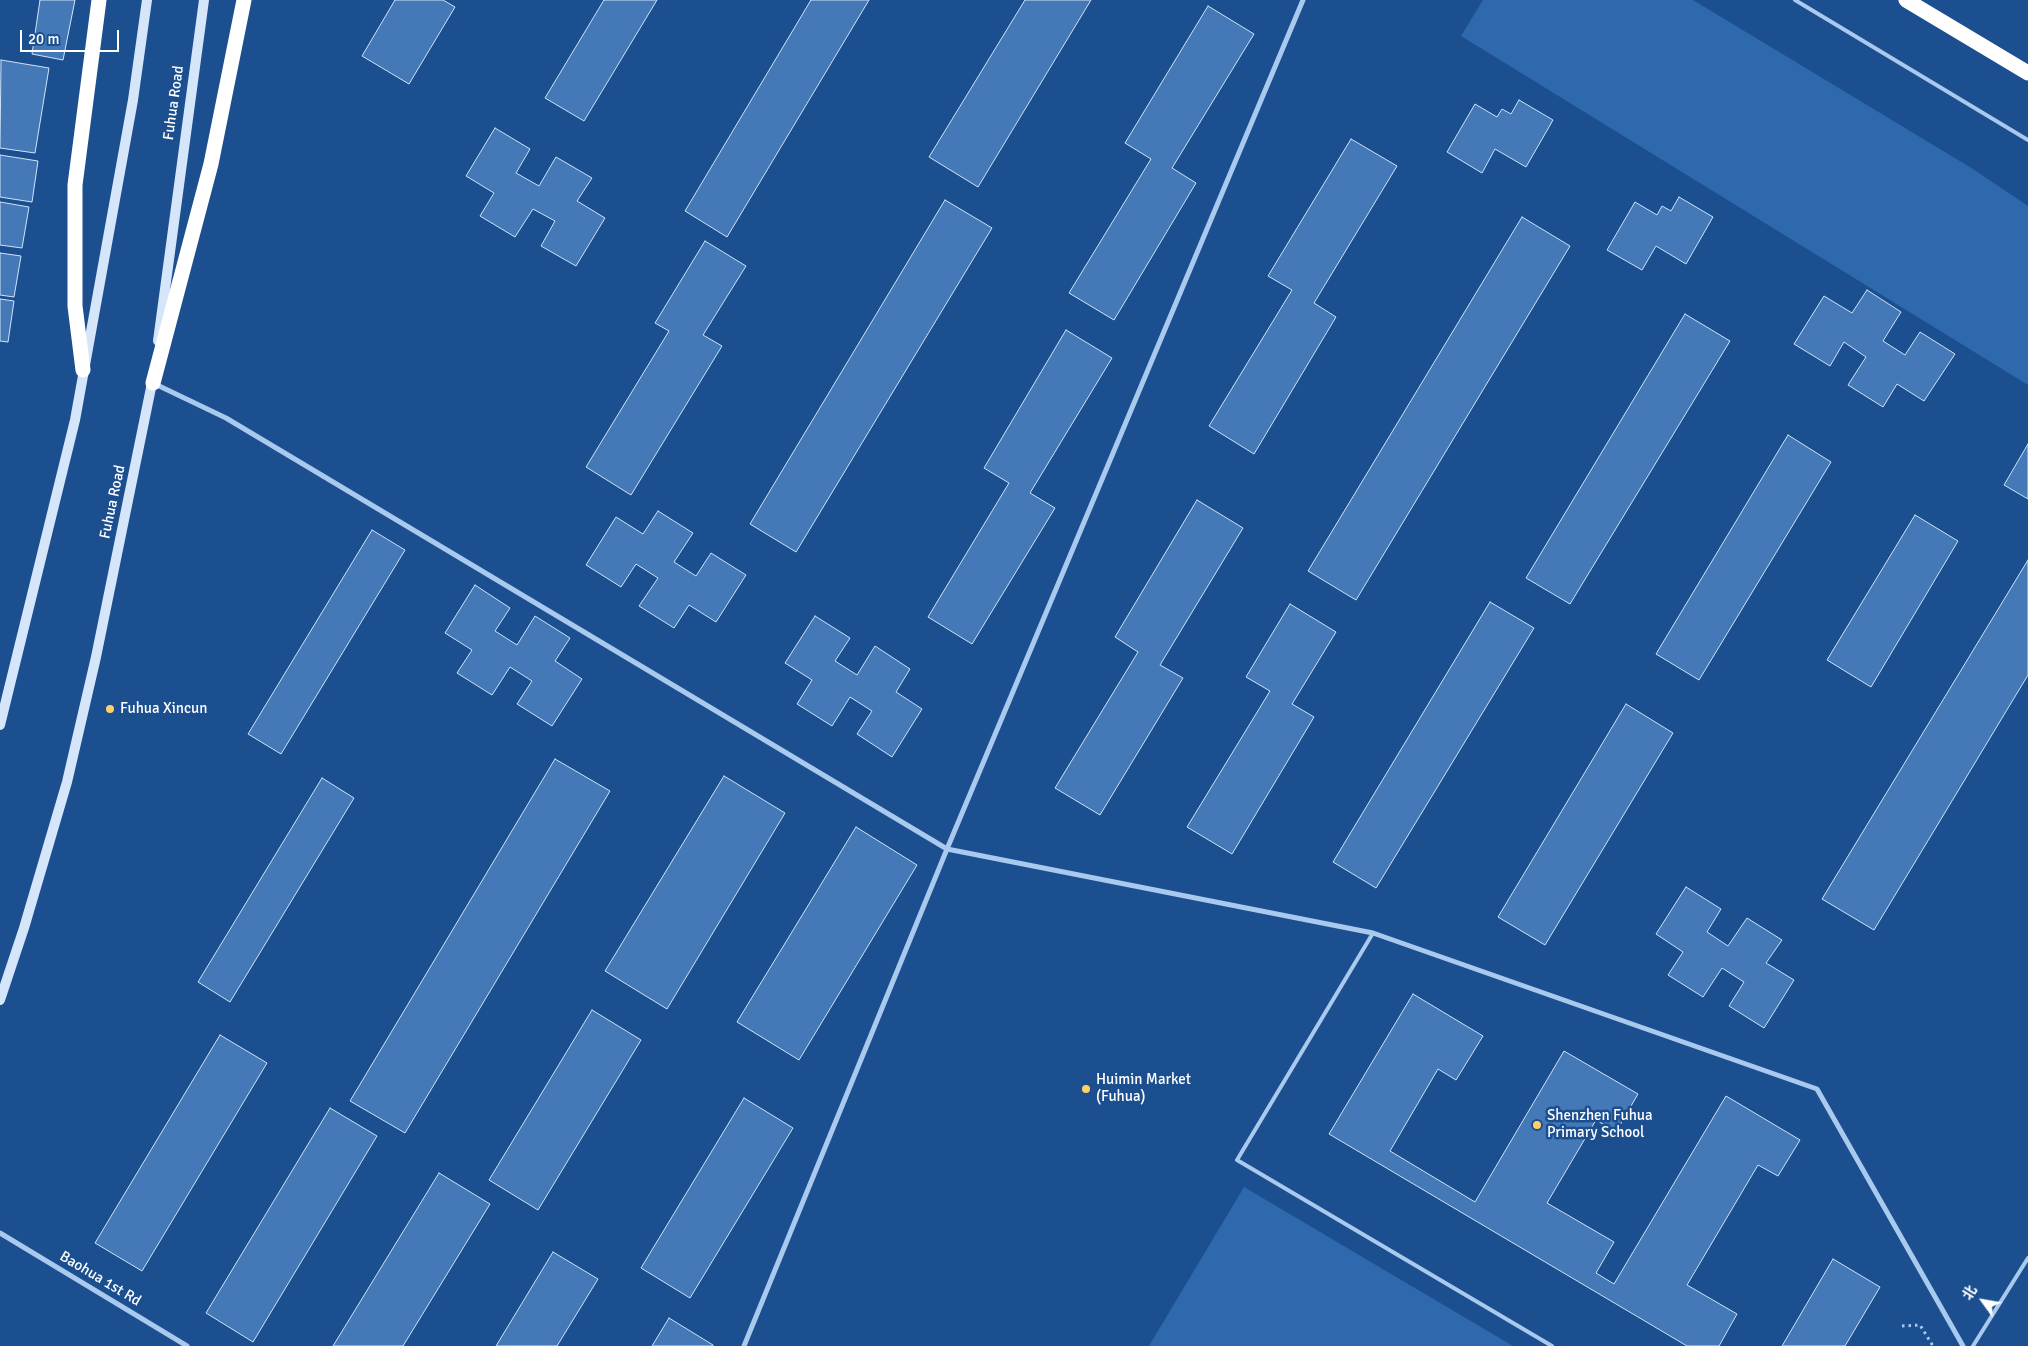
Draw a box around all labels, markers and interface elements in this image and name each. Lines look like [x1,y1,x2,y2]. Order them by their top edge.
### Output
scale bar [22,20,121,52]
text: 20 m [28,30,59,48]
street label: Fuhua Road [160,65,188,141]
street label: Fuhua Road [96,463,130,541]
place label: Fuhua Xincun [120,700,207,718]
marker: Fuhua Xincun [104,703,116,715]
place label: Huimin Market (Fuhua) [1096,1071,1191,1106]
marker: Huimin Market (Fuhua) [1080,1083,1092,1095]
place label: Shenzhen Fuhua Primary School [1547,1107,1653,1142]
marker: Shenzhen Fuhua Primary School [1531,1119,1543,1131]
street label: Baohua 1st Rd [56,1248,144,1310]
north arrow [1958,1276,2008,1326]
text: 北 [1959,1282,1981,1303]

